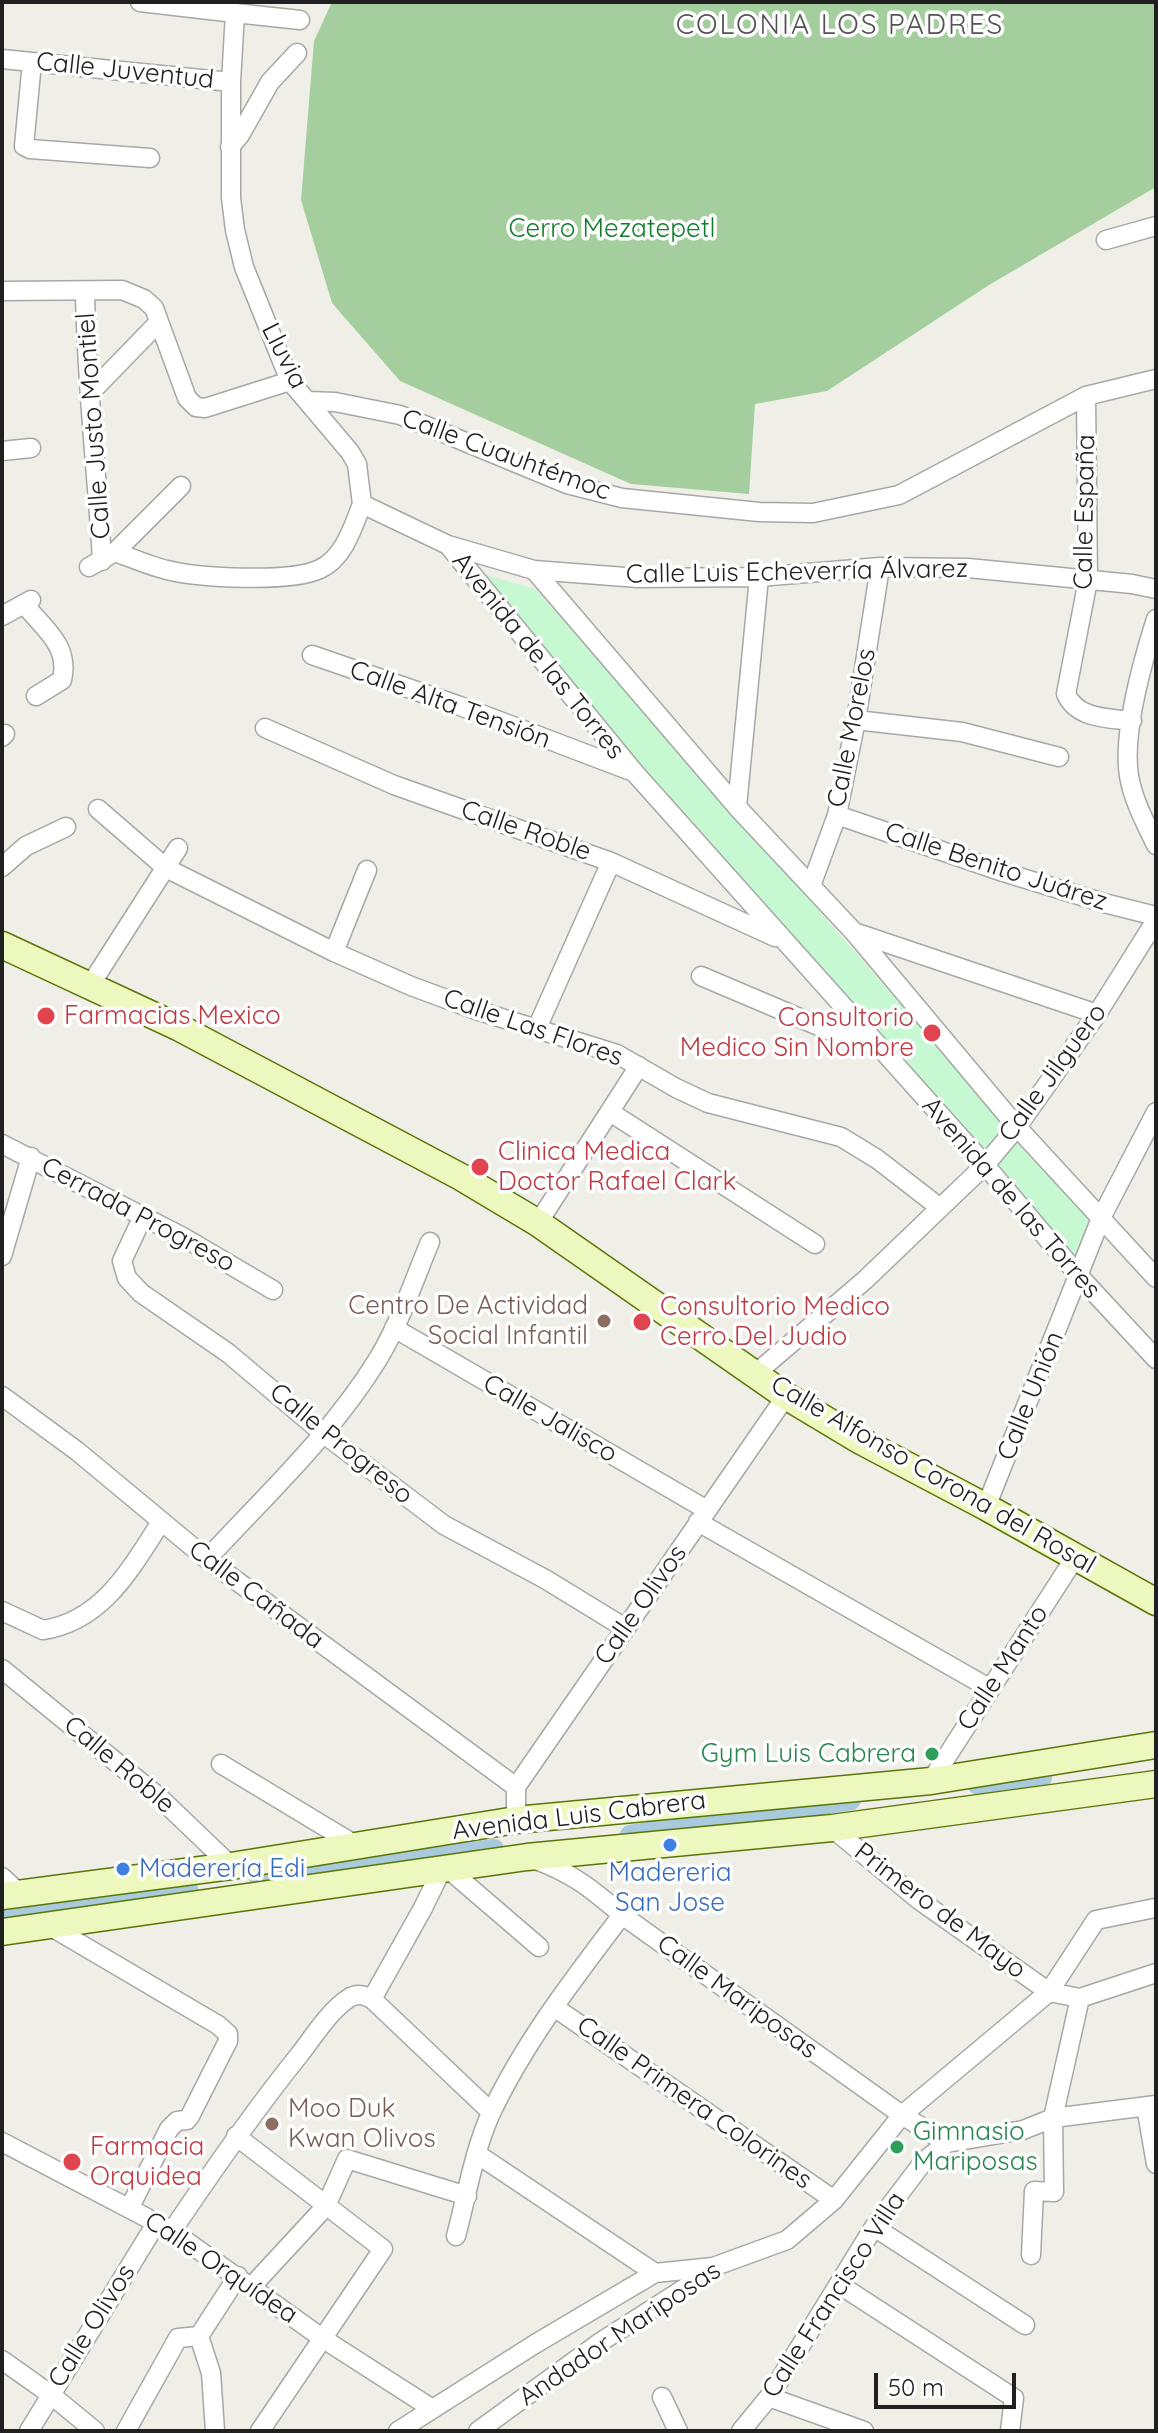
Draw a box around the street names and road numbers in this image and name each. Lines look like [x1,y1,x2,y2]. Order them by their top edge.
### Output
street label: Calle Juventud [35,46,215,96]
street label: Calle Justo Montiel [71,312,117,540]
street label: Lluvia [254,318,314,394]
street label: Calle Cuauhtémoc [398,403,614,507]
street label: Calle España [1068,434,1102,590]
street label: Avenida de las Torres [445,546,631,766]
street label: Calle Luis Echeverría Álvarez [626,553,968,591]
street label: Calle Morelos [821,646,883,810]
street label: Calle Alta Tensión [345,654,555,756]
street label: Calle Roble [457,794,595,868]
street label: Calle Benito Juárez [881,816,1111,918]
street label: Calle Las Flores [439,983,627,1073]
street label: Calle Jilguero [992,998,1114,1148]
street label: Avenida de las Torres [915,1091,1107,1305]
street label: Cerrada Progreso [36,1151,240,1279]
street label: Calle Unión [991,1327,1071,1465]
street label: Calle Jalisco [477,1368,623,1470]
street label: Calle Alfonso Corona del Rosal [765,1369,1101,1581]
street label: Calle Progreso [263,1377,419,1511]
street label: Calle Cañada [182,1534,330,1656]
street label: Calle Olivos [588,1539,694,1671]
street label: Calle Manto [951,1600,1055,1736]
street label: Calle Roble [57,1710,181,1820]
street label: Avenida Luis Cabrera [450,1785,708,1847]
street label: Primero de Mayo [848,1836,1032,1986]
street label: Calle Mariposas [651,1928,823,2066]
street label: Calle Primera Colorines [570,2010,818,2196]
street label: Calle Francisco Villa [756,2186,912,2404]
street label: Calle Orquídea [138,2205,304,2331]
street label: Andador Mariposas [513,2255,727,2413]
street label: Calle Olivos [42,2259,142,2393]

